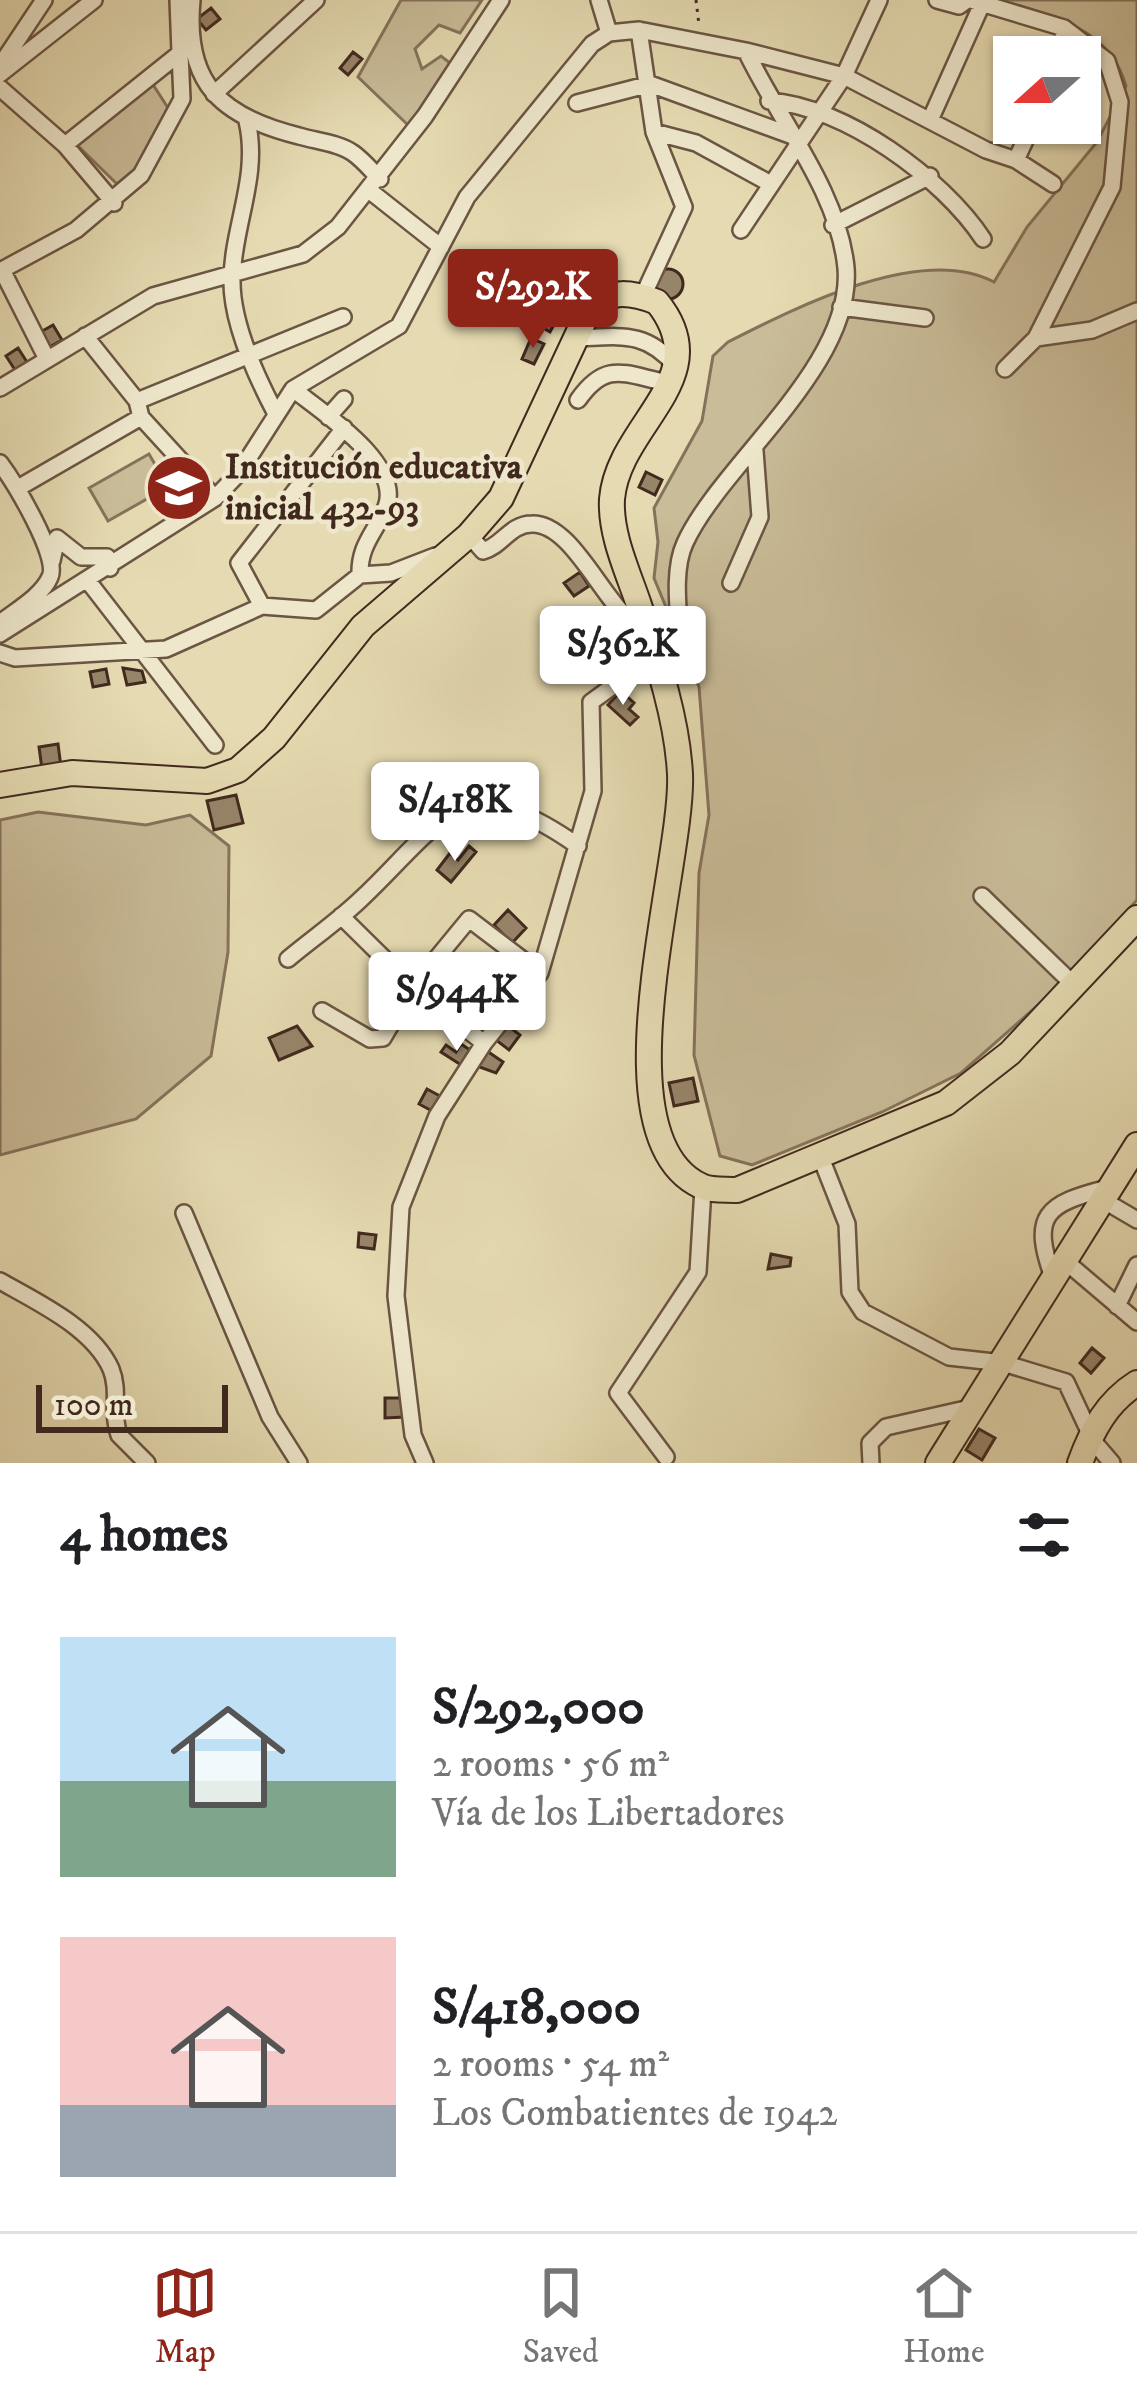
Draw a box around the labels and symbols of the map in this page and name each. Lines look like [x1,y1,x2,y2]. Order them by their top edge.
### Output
north arrow [993,36,1101,144]
pin: S/292K [435,249,631,351]
place label: Institución educativa inicial 432-93 [225,445,523,531]
school or university icon: Institución educativa inicial 432-93 [144,453,214,523]
pin: S/362K [525,606,721,708]
pin: S/418K [357,762,553,864]
pin: S/944K [359,952,555,1054]
scale bar [36,1379,228,1432]

